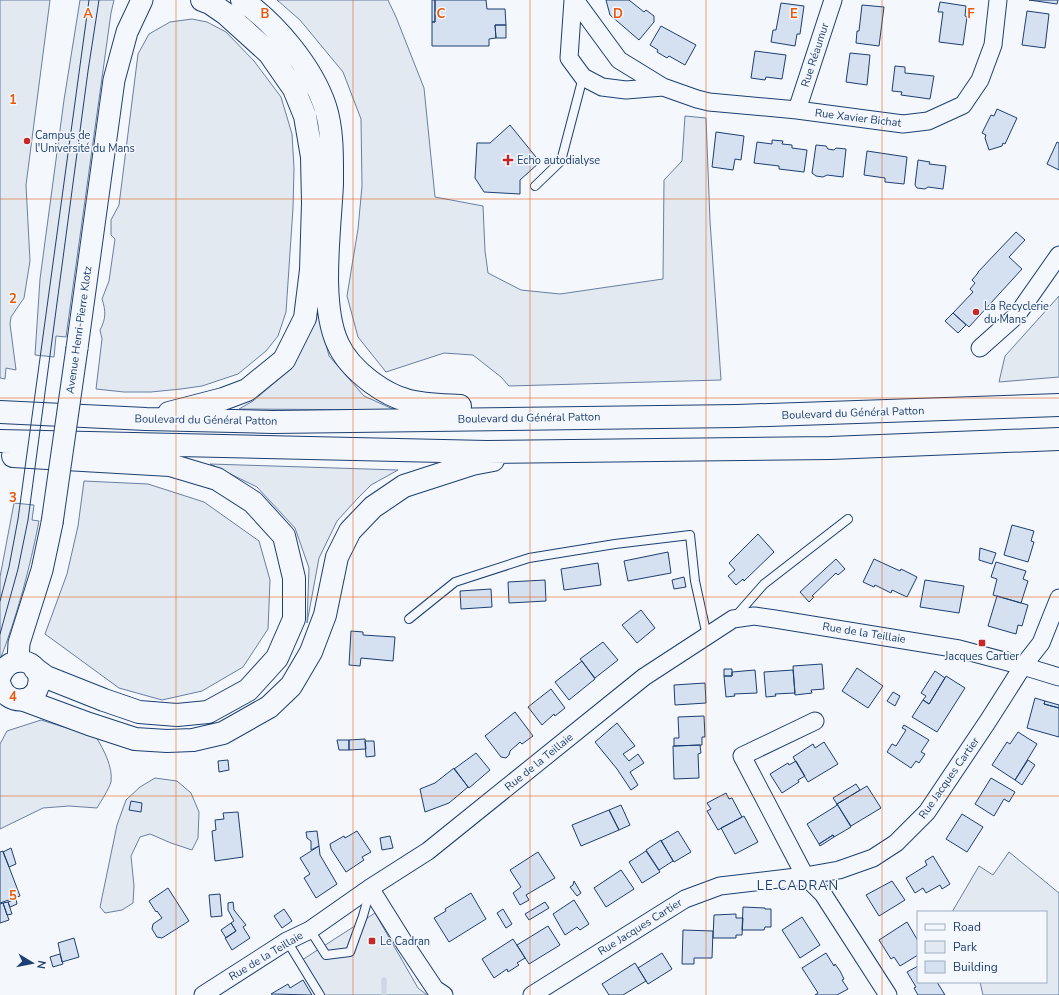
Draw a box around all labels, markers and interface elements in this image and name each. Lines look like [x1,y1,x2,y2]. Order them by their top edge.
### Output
text: A [83,5,93,23]
text: B [261,5,270,23]
text: C [437,5,446,23]
text: D [613,5,623,23]
text: E [790,5,798,23]
text: F [967,5,975,23]
street label: Rue Réaumur [798,21,832,89]
text: 1 [9,91,17,109]
street label: Rue Xavier Bichat [814,105,902,131]
place label: Campus de l'Université du Mans [35,128,135,156]
marker: Campus de l'Université du Mans [22,136,32,146]
place label: Echo autodialyse [517,153,600,168]
marker: Echo autodialyse [502,154,514,166]
street label: Avenue Henri-Pierre Klotz [63,265,95,395]
text: 2 [9,290,17,308]
place label: La Recyclerie du Mans [984,299,1049,327]
marker: La Recyclerie du Mans [971,307,981,317]
street label: Boulevard du Général Patton [781,403,925,423]
street label: Boulevard du Général Patton [458,409,600,427]
street label: Boulevard du Général Patton [135,411,277,429]
text: 3 [9,489,17,507]
street label: Rue de la Teillaie [821,619,907,647]
marker: Jacques Cartier [977,638,987,648]
place label: Jacques Cartier [944,649,1019,664]
text: 4 [9,688,17,706]
street label: Rue de la Teillaie [502,730,577,794]
street label: Rue Jacques Cartier [915,734,983,822]
district label: LE CADRAN [757,877,839,895]
text: 5 [9,887,17,905]
street label: Rue Jacques Cartier [595,895,685,959]
legend [917,911,1047,983]
text: Road [953,919,981,935]
street label: Rue de la Teillaie [226,928,306,984]
place label: Le Cadran [380,934,430,949]
marker: Le Cadran [367,936,377,946]
text: Park [953,939,978,955]
north arrow [12,943,52,983]
text: N [33,959,49,970]
text: Building [953,959,998,975]

